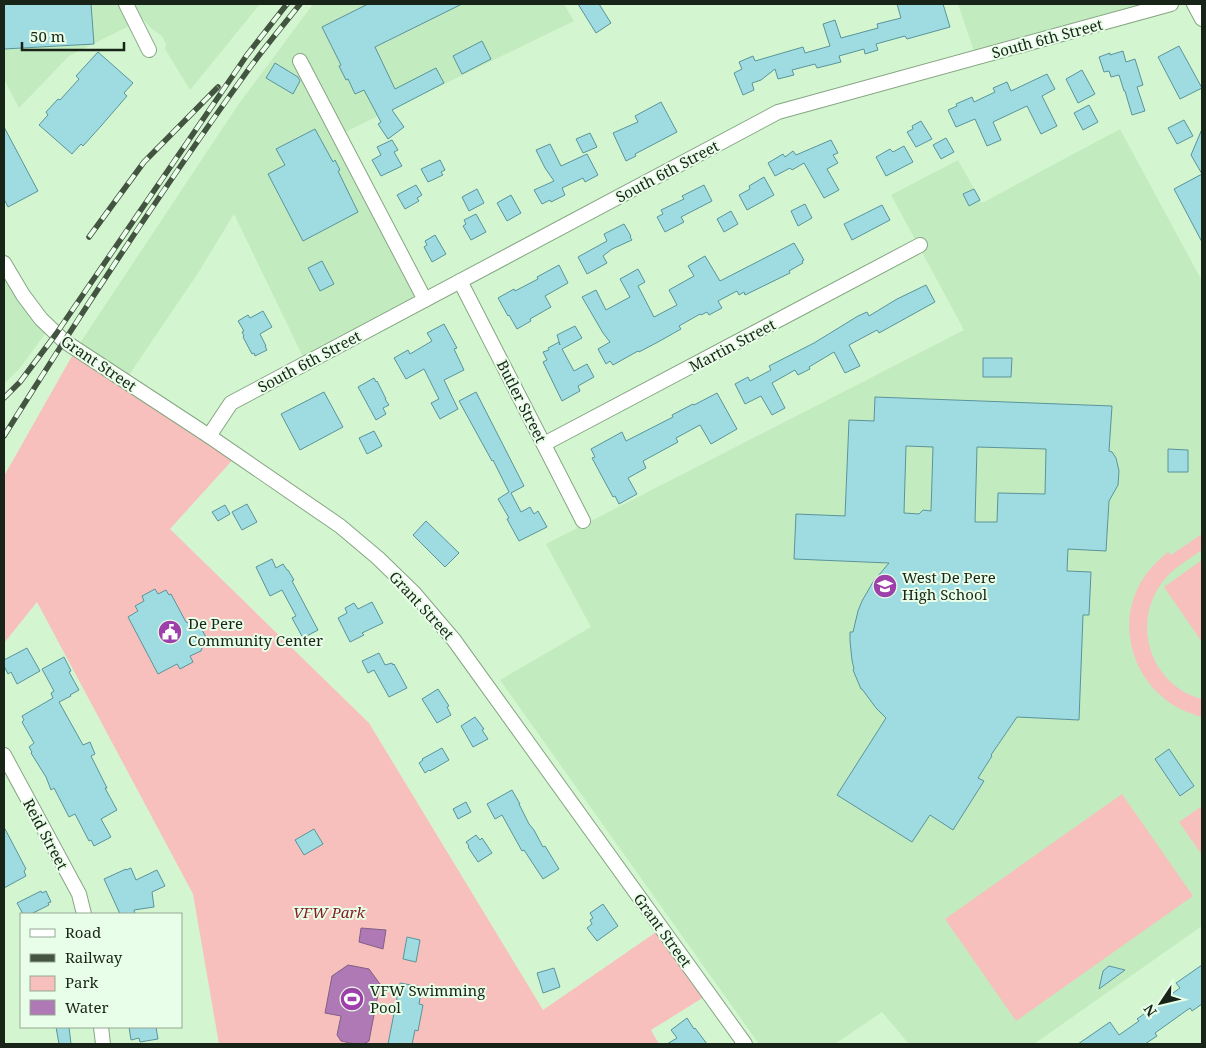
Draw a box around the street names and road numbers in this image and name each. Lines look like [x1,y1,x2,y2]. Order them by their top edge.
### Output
street label: South 6th Street [989,14,1105,62]
street label: South 6th Street [612,135,722,207]
street label: Martin Street [685,314,779,376]
street label: South 6th Street [254,325,364,397]
street label: Grant Street [58,330,140,396]
street label: Butler Street [493,356,551,446]
street label: Grant Street [385,567,459,643]
street label: Reid Street [19,795,73,873]
street label: Grant Street [629,889,697,971]

